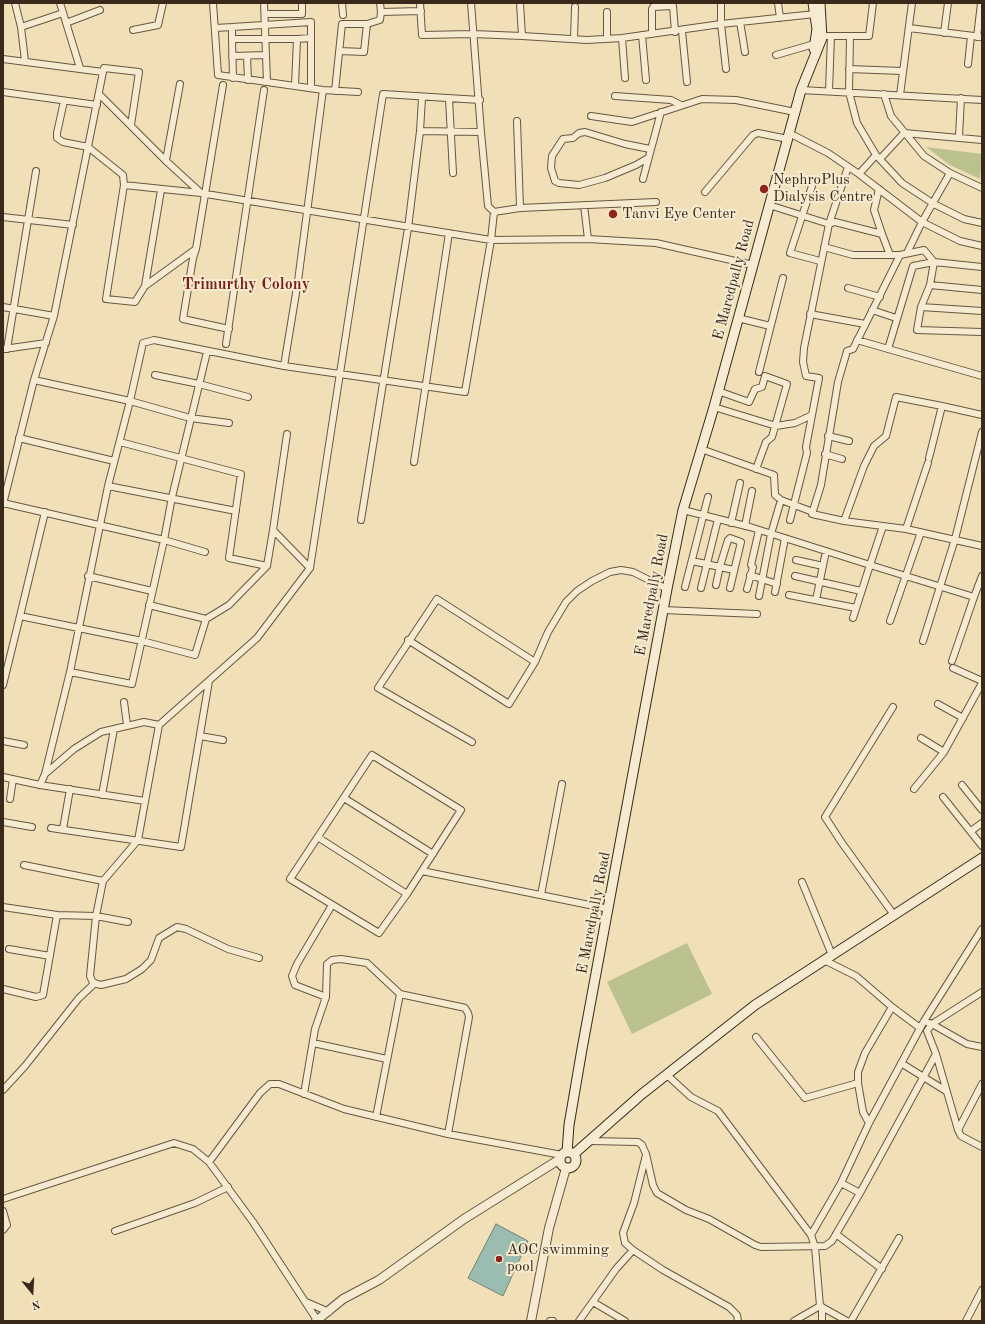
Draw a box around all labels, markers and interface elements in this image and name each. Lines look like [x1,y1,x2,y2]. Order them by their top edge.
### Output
place label: NephroPlus Dialysis Centre [773,171,873,206]
marker: NephroPlus Dialysis Centre [758,183,770,195]
place label: Tanvi Eye Center [622,205,736,223]
marker: Tanvi Eye Center [607,208,619,220]
street label: E Maredpally Road [709,218,759,342]
district label: Trimurthy Colony [182,275,310,295]
street label: E Maredpally Road [631,532,673,658]
street label: E Maredpally Road [573,850,615,976]
place label: AOC swimming pool [507,1241,609,1276]
marker: AOC swimming pool [494,1254,504,1264]
north arrow [12,1272,52,1312]
text: N [30,1297,42,1310]

